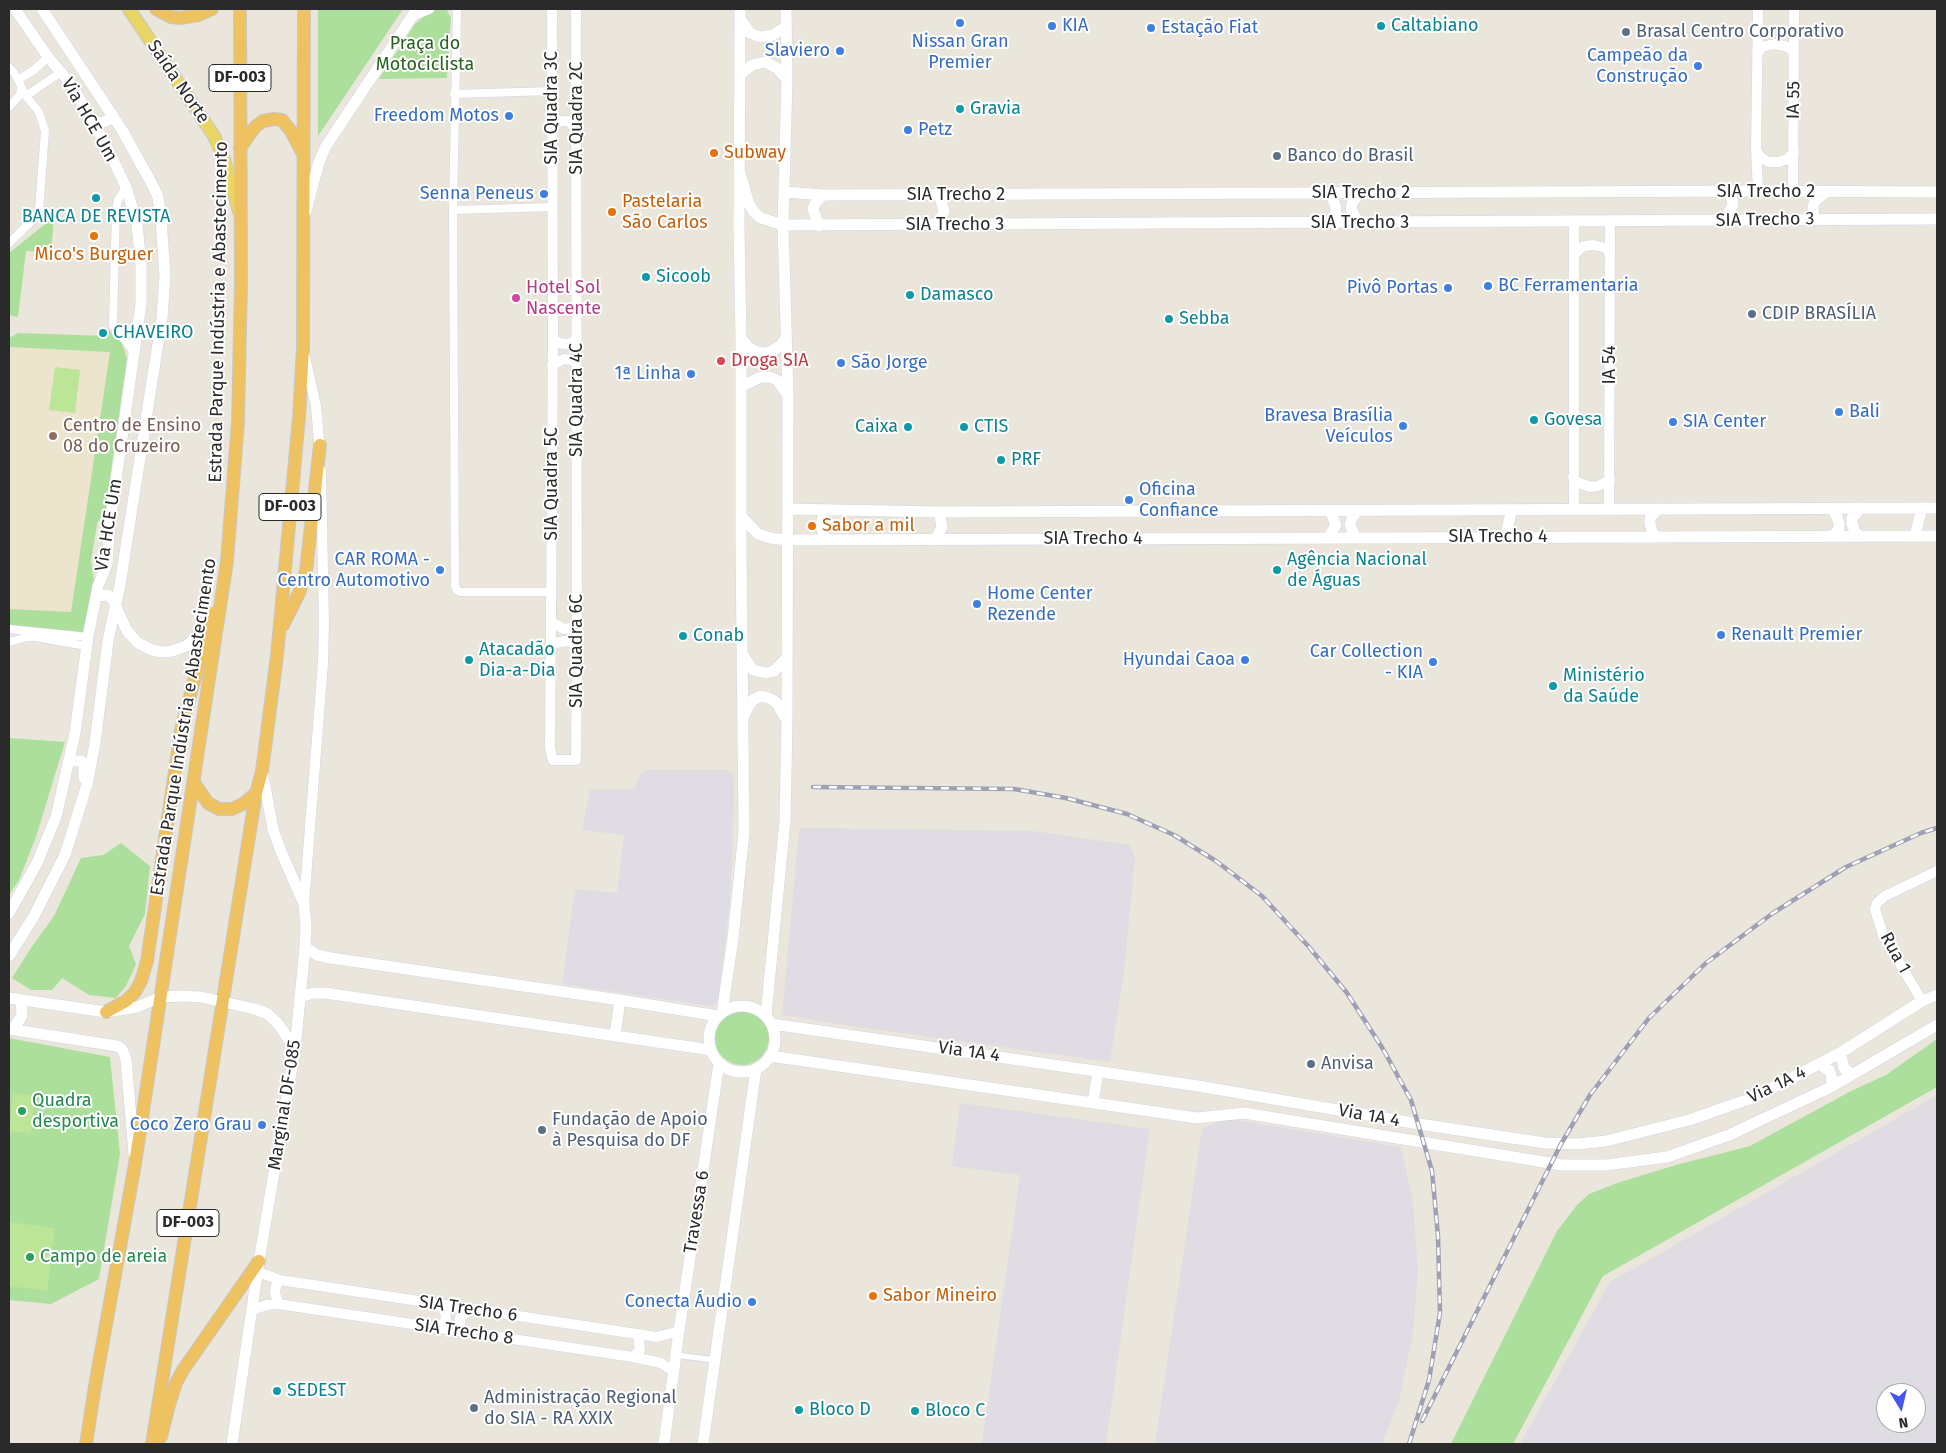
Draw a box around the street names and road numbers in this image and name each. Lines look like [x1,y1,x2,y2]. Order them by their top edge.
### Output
street label: Saída Norte [142,36,214,128]
street label: SIA Quadra 3C [541,51,563,165]
street label: SIA Quadra 2C [566,61,588,175]
road number: DF-003 [209,64,271,92]
street label: Via HCE Um [56,74,122,166]
street label: IA 55 [1783,81,1805,119]
street label: Estrada Parque Indústria e Abastecimento [205,141,233,483]
street label: SIA Trecho 2 [1717,181,1815,203]
street label: SIA Trecho 2 [1312,182,1410,204]
street label: SIA Trecho 2 [907,184,1005,206]
street label: SIA Trecho 3 [1716,208,1814,232]
street label: SIA Trecho 3 [1311,212,1409,234]
street label: SIA Trecho 3 [906,214,1004,236]
street label: SIA Quadra 4C [566,343,588,457]
street label: IA 54 [1599,346,1621,384]
street label: SIA Quadra 5C [541,427,563,541]
street label: Via HCE Um [91,477,127,573]
road number: DF-003 [259,494,321,520]
street label: SIA Trecho 4 [1448,526,1548,548]
street label: SIA Trecho 4 [1043,528,1143,550]
street label: Estrada Parque Indústria e Abastecimento [147,557,221,897]
street label: SIA Quadra 6C [566,594,588,708]
street label: Rua 1 [1875,929,1915,977]
street label: Via 1A 4 [937,1037,1001,1067]
street label: Marginal DF-085 [264,1038,306,1172]
street label: Via 1A 4 [1744,1062,1810,1108]
street label: Via 1A 4 [1337,1100,1401,1132]
street label: Travessa 6 [680,1169,714,1255]
road number: DF-003 [157,1210,219,1236]
street label: SIA Trecho 6 [417,1291,519,1327]
street label: SIA Trecho 8 [413,1314,515,1350]

